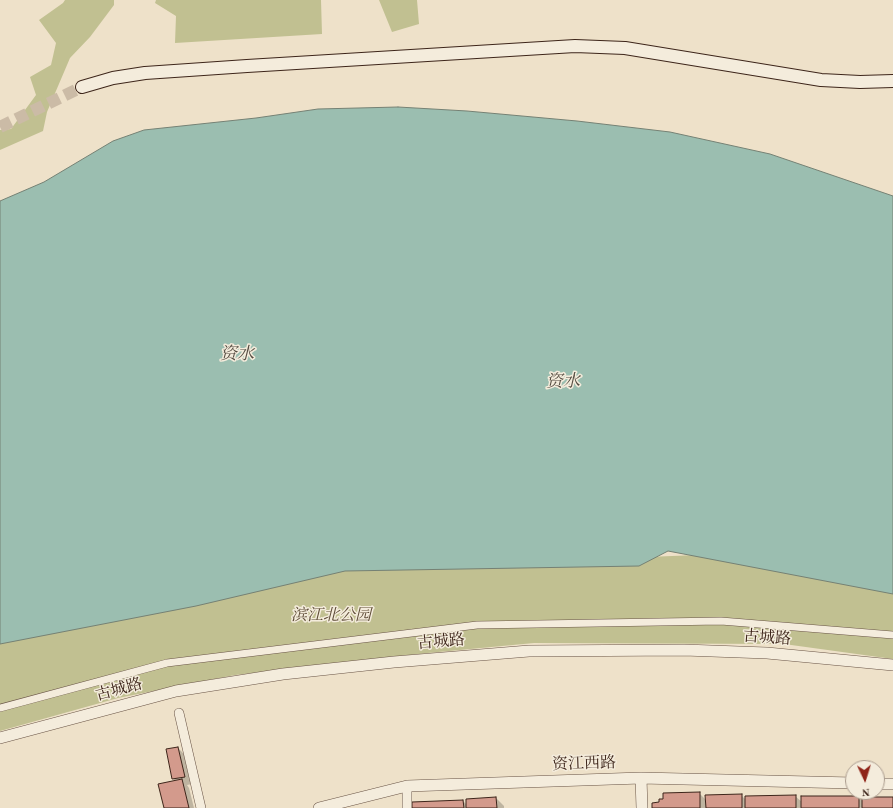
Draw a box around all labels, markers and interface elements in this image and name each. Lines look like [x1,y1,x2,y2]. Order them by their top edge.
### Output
water label: 资水 [220,345,254,365]
water label: 资水 [546,372,580,392]
park label: 滨江北公园 [291,606,371,626]
street label: 古城路 [742,627,792,649]
street label: 古城路 [416,630,466,654]
street label: 古城路 [93,675,145,705]
street label: 资江西路 [552,753,616,775]
north arrow [845,760,885,800]
text: N [861,786,870,797]

